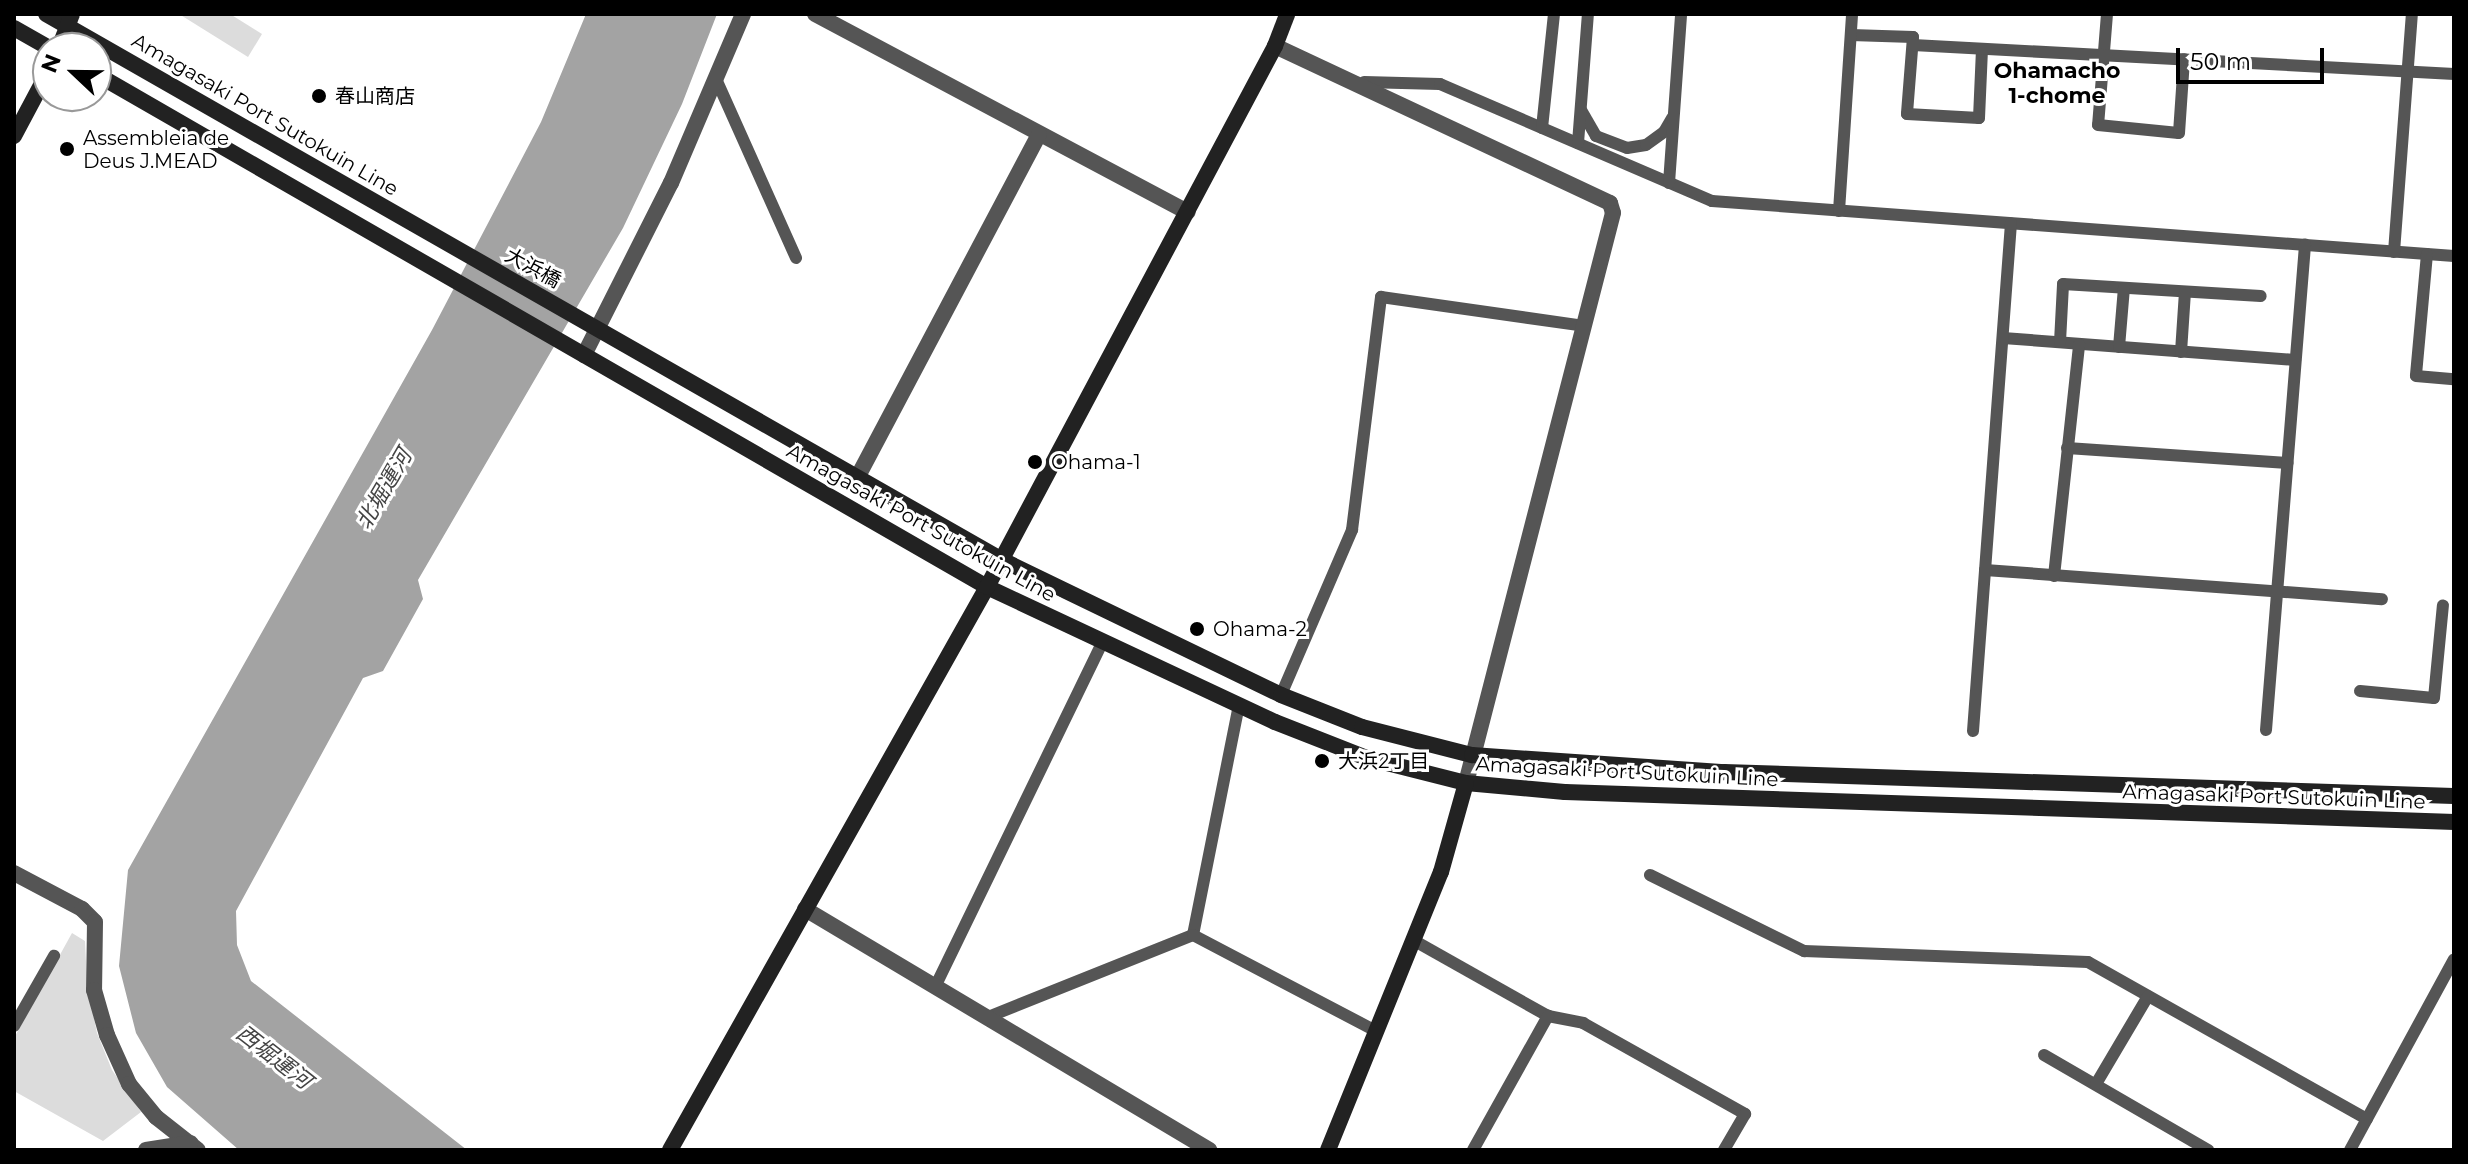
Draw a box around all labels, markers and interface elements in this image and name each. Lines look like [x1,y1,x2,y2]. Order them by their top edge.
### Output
street label: Amagasaki Port Sutokuin Line [128,29,402,201]
north arrow [32,32,112,112]
scale bar [2180,32,2328,82]
text: 50 m [2190,47,2251,76]
text: N [35,50,67,77]
district label: Ohamacho 1-chome [1994,57,2120,108]
place label: 春山商店 [335,84,415,108]
marker: 春山商店 [310,87,328,105]
place label: Assembleia de Deus J.MEAD [83,126,229,173]
marker: Assembleia de Deus J.MEAD [58,140,76,158]
street label: 大浜橋 [501,243,565,293]
street label: Amagasaki Port Sutokuin Line [782,439,1060,607]
water label: 北堀運河 [351,444,417,534]
place label: Ohama-1 [1051,450,1141,474]
marker: Ohama-1 [1026,453,1044,471]
place label: Ohama-2 [1213,617,1307,641]
marker: Ohama-2 [1188,620,1206,638]
place label: 大浜2丁目 [1338,749,1429,773]
marker: 大浜2丁目 [1313,752,1331,770]
street label: Amagasaki Port Sutokuin Line [1475,752,1779,792]
street label: Amagasaki Port Sutokuin Line [2122,780,2426,814]
water label: 西堀運河 [231,1020,317,1094]

